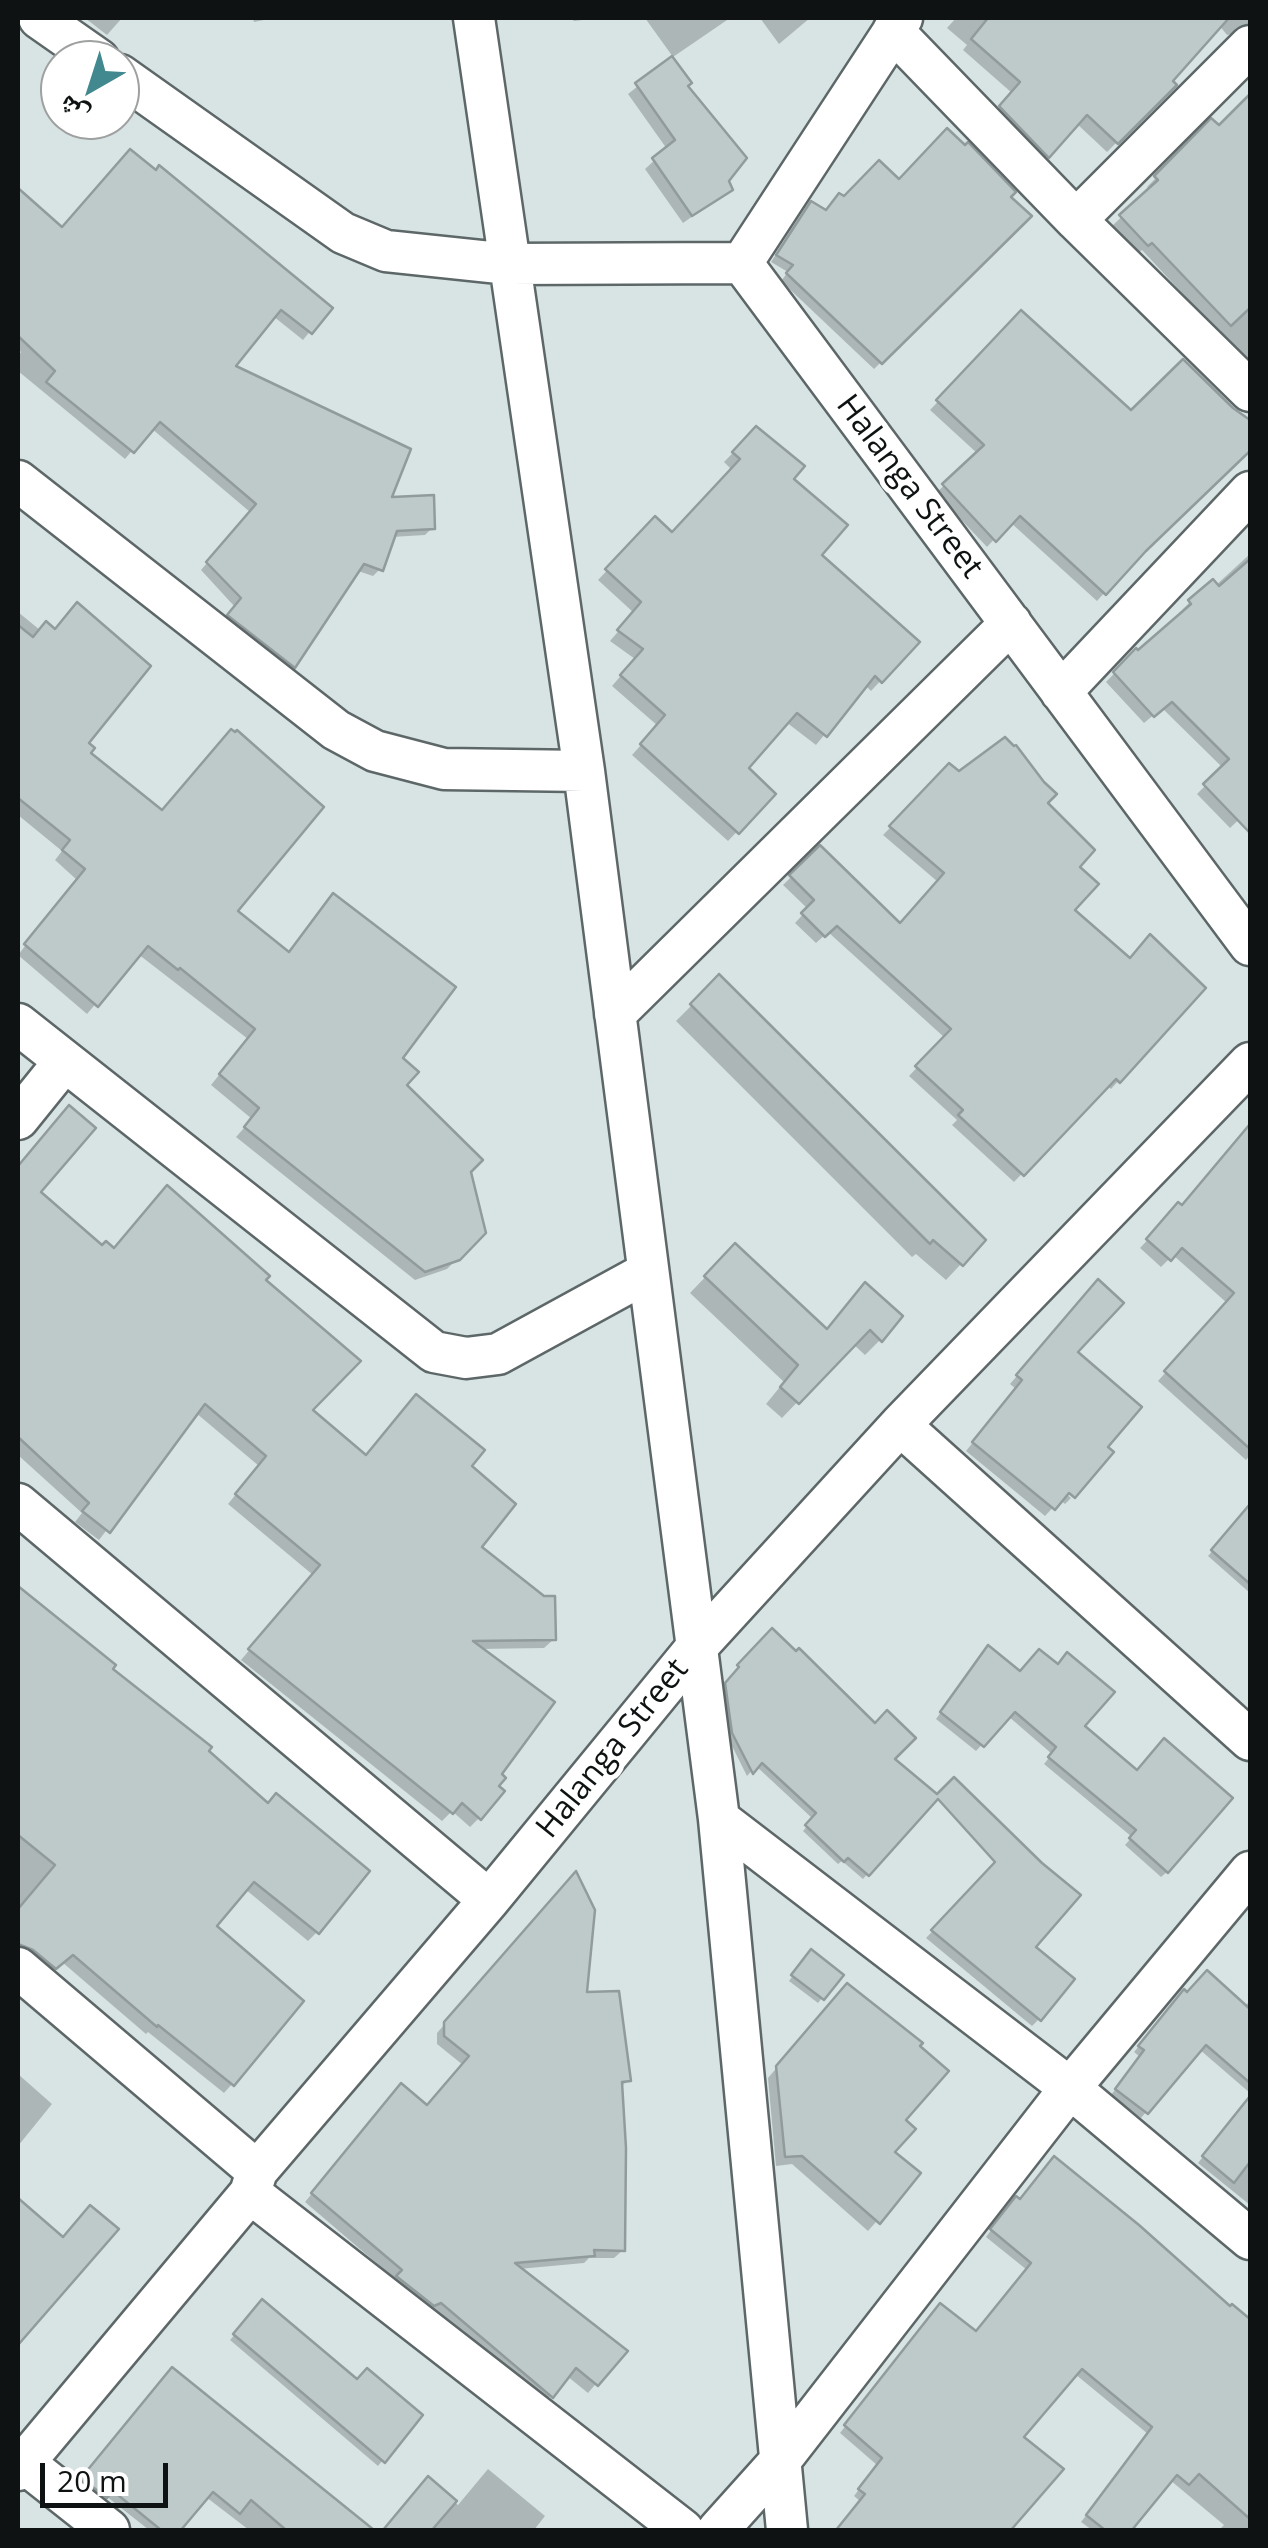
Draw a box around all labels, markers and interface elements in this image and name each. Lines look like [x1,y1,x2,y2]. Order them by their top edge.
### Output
north arrow [40,40,140,140]
text: ش [49,88,96,136]
street label: Halanga Street [828,388,990,586]
street label: Halanga Street [529,1652,697,1846]
scale bar [45,2443,172,2505]
text: 20 m [57,2460,127,2501]

